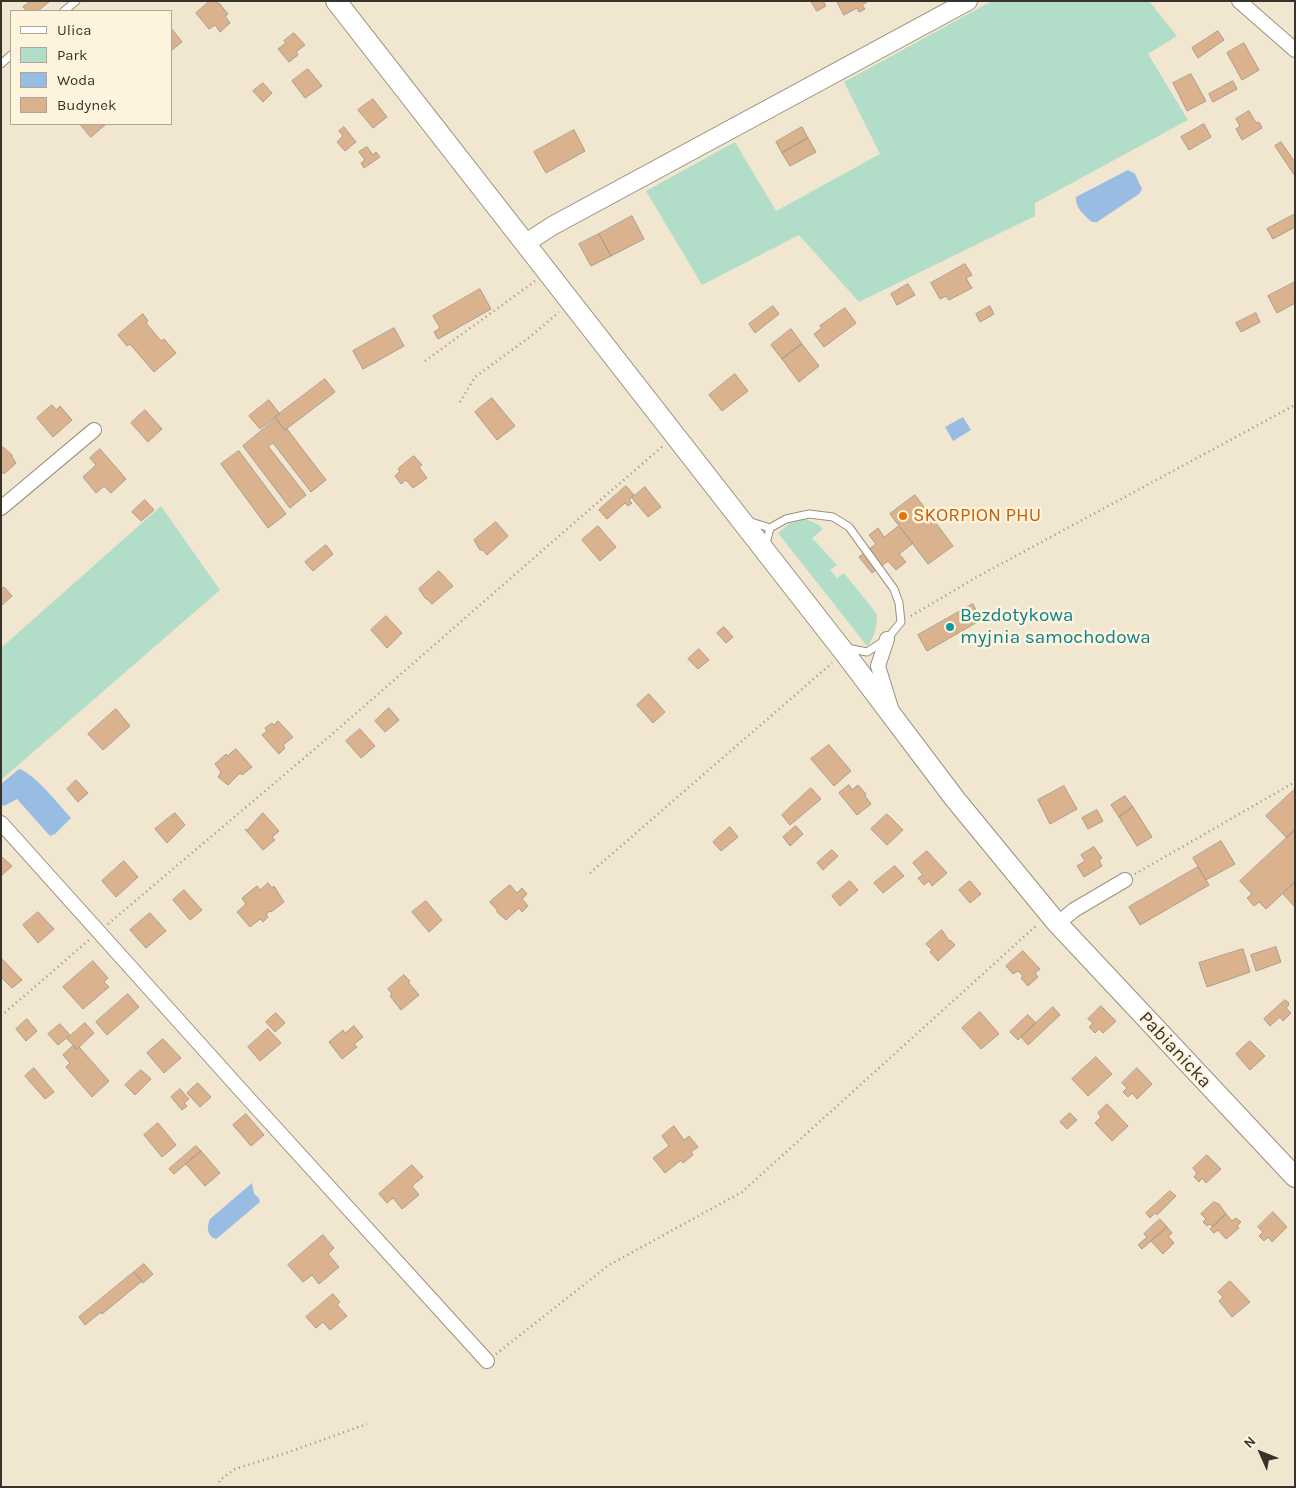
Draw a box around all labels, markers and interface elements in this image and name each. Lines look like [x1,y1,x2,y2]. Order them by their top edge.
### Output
legend [10,10,172,125]
text: Ulica [57,21,91,39]
text: Park [57,46,87,64]
text: Woda [57,71,95,89]
text: Budynek [57,96,116,114]
place label: SKORPION PHU [913,505,1041,527]
marker: SKORPION PHU [897,510,909,522]
place label: Bezdotykowa myjnia samochodowa [960,605,1151,649]
marker: Bezdotykowa myjnia samochodowa [944,621,956,633]
street label: Pabianicka [1134,1007,1216,1093]
north arrow [1236,1428,1286,1478]
text: N [1240,1433,1259,1452]

